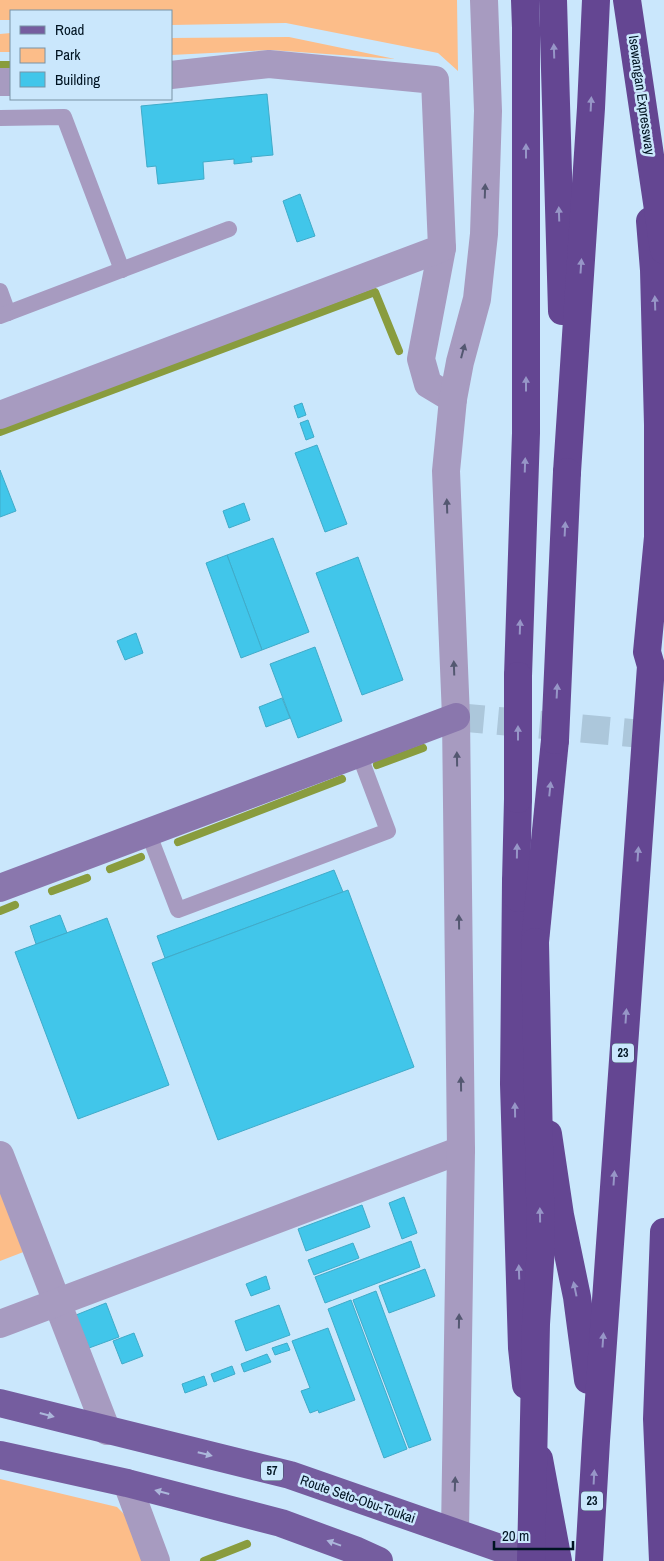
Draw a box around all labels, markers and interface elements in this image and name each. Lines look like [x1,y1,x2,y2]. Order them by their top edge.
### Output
legend [10,10,172,100]
text: Road [55,19,84,40]
street label: Isewangan Expressway [625,34,659,156]
one-way arrow [550,43,558,59]
text: Park [55,44,81,65]
text: Building [55,69,100,90]
one-way arrow [588,96,596,112]
one-way arrow [522,143,530,159]
one-way arrow [482,182,490,198]
one-way arrow [555,205,563,221]
one-way arrow [577,258,585,274]
one-way arrow [650,295,658,311]
one-way arrow [459,343,467,358]
one-way arrow [522,376,530,392]
one-way arrow [521,456,529,472]
one-way arrow [443,498,451,514]
one-way arrow [561,521,569,537]
one-way arrow [516,619,524,635]
one-way arrow [450,660,458,676]
one-way arrow [554,683,562,699]
one-way arrow [514,725,522,741]
one-way arrow [453,751,461,767]
one-way arrow [546,780,554,796]
one-way arrow [513,843,521,859]
one-way arrow [634,846,642,862]
one-way arrow [455,913,463,929]
one-way arrow [622,1008,630,1024]
road number: 23 [612,1044,634,1062]
one-way arrow [456,1076,464,1092]
one-way arrow [511,1101,519,1117]
one-way arrow [611,1170,619,1186]
one-way arrow [536,1207,544,1223]
one-way arrow [515,1264,523,1280]
one-way arrow [571,1280,579,1296]
one-way arrow [455,1313,463,1329]
one-way arrow [599,1332,607,1348]
one-way arrow [40,1411,55,1419]
one-way arrow [197,1451,212,1459]
road number: 57 [261,1462,283,1480]
one-way arrow [590,1469,598,1485]
street label: Route Seto-Obu-Toukai [298,1471,418,1527]
one-way arrow [452,1475,460,1491]
one-way arrow [154,1488,169,1496]
road number: 23 [581,1492,603,1510]
scale bar [494,1518,573,1550]
text: 20 m [502,1525,529,1546]
one-way arrow [326,1539,341,1547]

